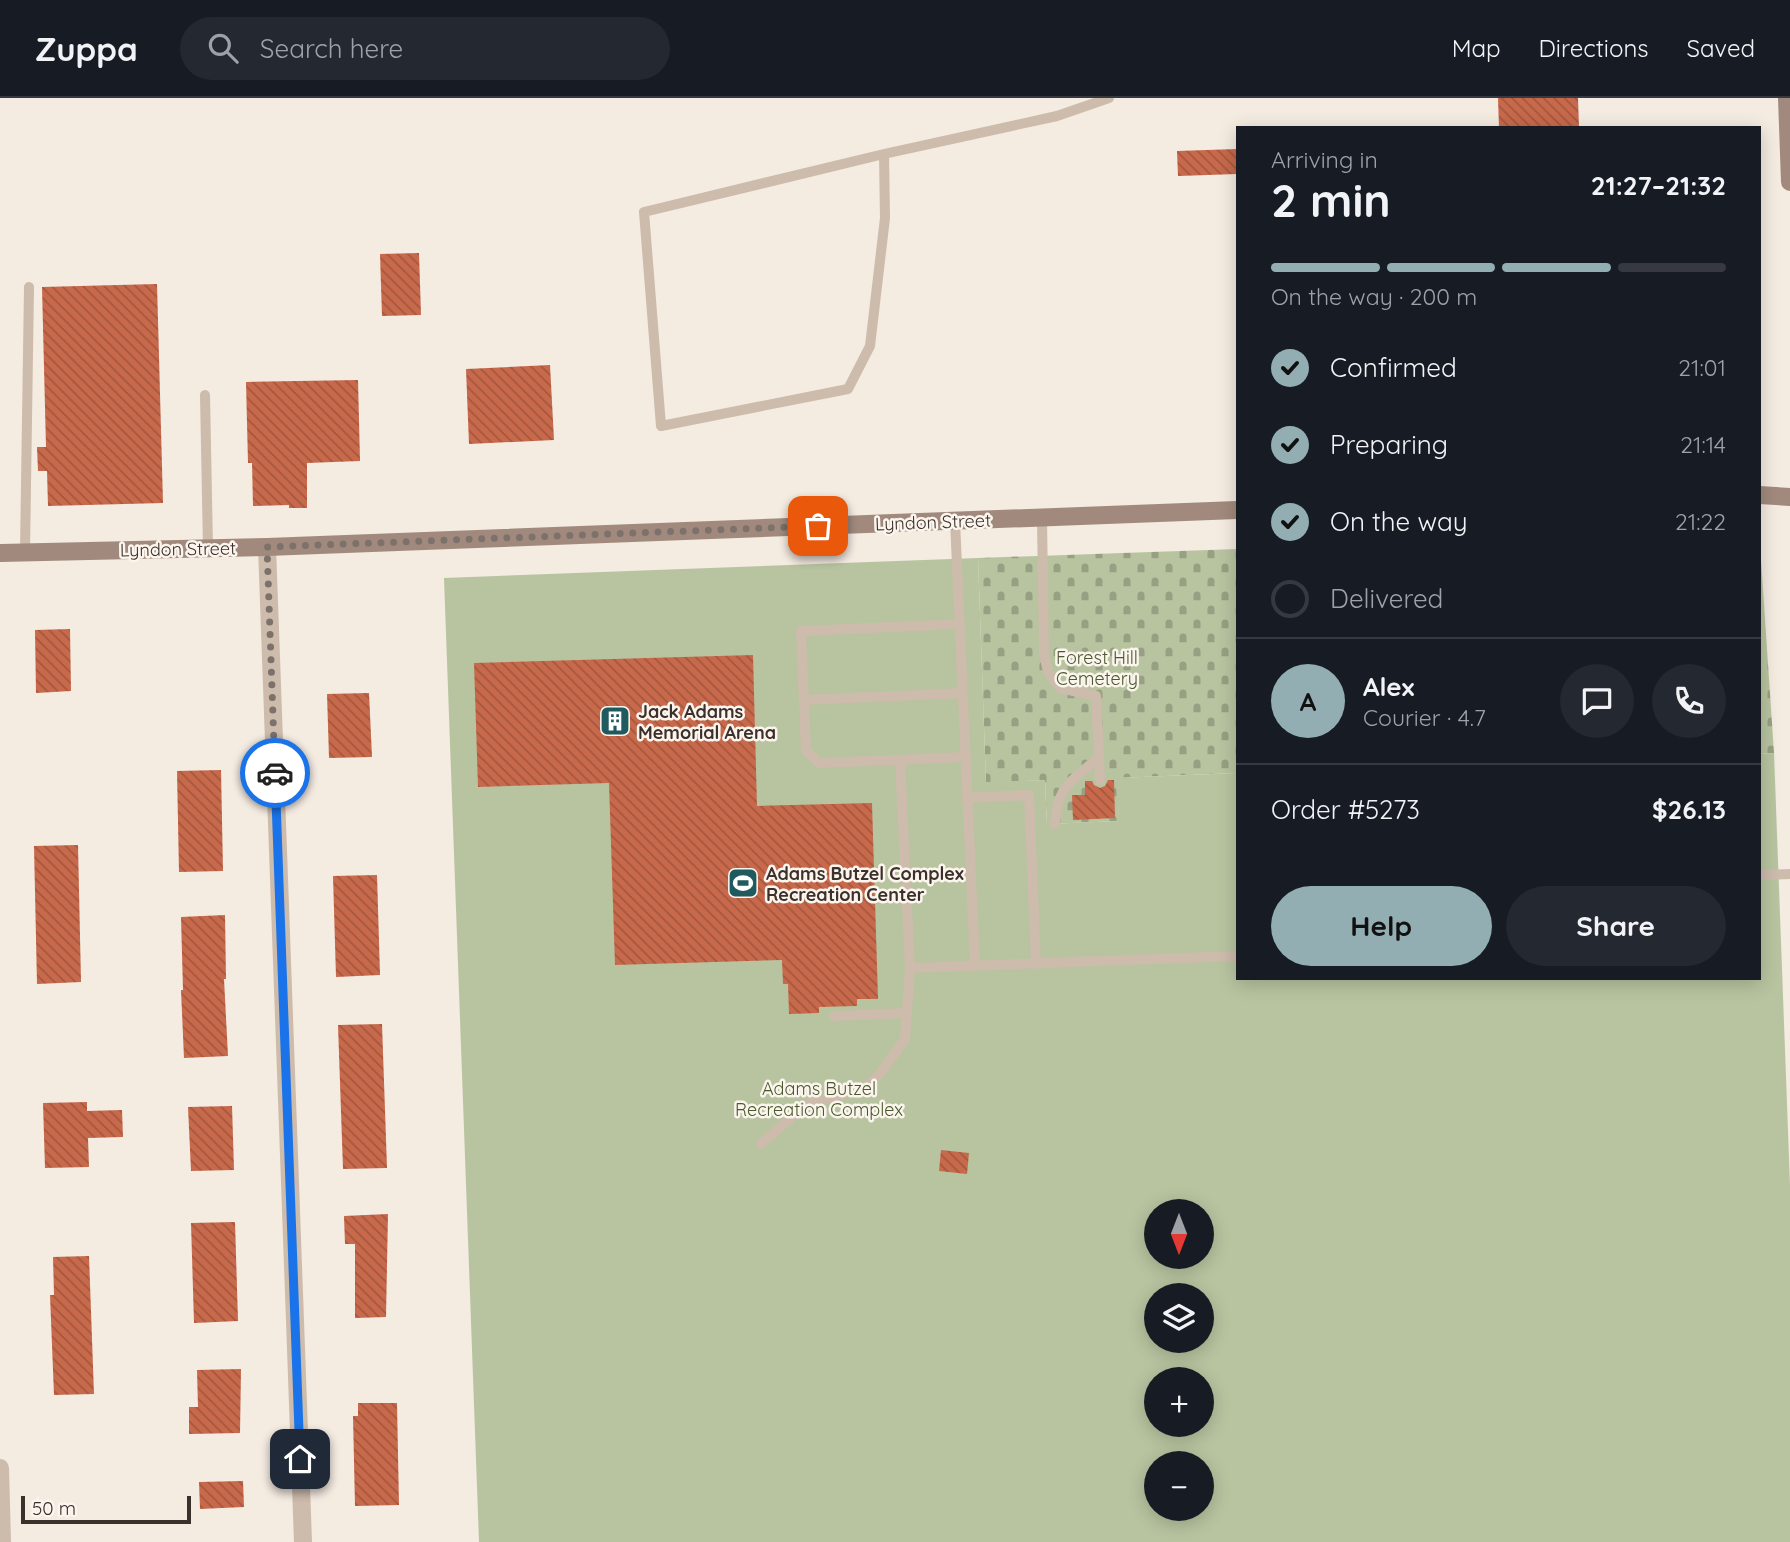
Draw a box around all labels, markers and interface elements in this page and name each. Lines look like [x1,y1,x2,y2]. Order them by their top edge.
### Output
search box [180,17,670,80]
text: Zuppa [35,28,138,69]
icon: search [204,29,242,67]
text: Search here [260,32,403,65]
text: Map [1452,33,1501,63]
text: Directions [1539,33,1649,63]
text: Saved [1687,33,1755,63]
text: Arriving in [1271,145,1378,174]
text: 21:27–21:32 [1591,169,1726,202]
text: 2 min [1271,171,1391,229]
text: On the way · 200 m [1271,282,1477,311]
icon: check [1271,349,1309,387]
text: Confirmed [1330,351,1457,384]
text: 21:01 [1678,353,1726,382]
icon: check [1271,426,1309,464]
text: Preparing [1330,428,1448,461]
text: 21:14 [1680,430,1726,459]
pin [788,496,848,556]
icon: check [1271,503,1309,541]
text: On the way [1330,505,1468,538]
icon: bag [799,507,837,545]
text: 21:22 [1675,507,1726,536]
street label: Lyndon Street [875,508,991,536]
street label: Lyndon Street [120,536,236,562]
text: Delivered [1330,582,1443,615]
park label: Forest Hill Cemetery [1056,646,1138,690]
button: chat [1560,664,1634,738]
button: phone [1652,664,1726,738]
text: Alex [1363,670,1414,703]
text: A [1300,685,1316,718]
place label: Jack Adams Memorial Arena [638,700,776,744]
text: Courier · 4.7 [1363,703,1486,732]
building icon: Jack Adams Memorial Arena [598,704,632,738]
courier [240,738,310,808]
icon: car [256,754,294,792]
text: Order #5273 [1271,793,1420,826]
text: $26.13 [1652,793,1726,826]
place label: Adams Butzel Complex Recreation Center [766,862,964,906]
sports icon: Adams Butzel Complex Recreation Center [726,866,760,900]
button: Help [1271,886,1492,966]
button: Share [1506,886,1726,966]
park label: Adams Butzel Recreation Complex [735,1077,903,1121]
north arrow [1144,1199,1214,1269]
map controls [1144,1199,1214,1521]
button: layers [1144,1283,1214,1353]
button: + [1144,1367,1214,1437]
pin [270,1429,330,1489]
icon: home [281,1440,319,1478]
button: − [1144,1451,1214,1521]
scale bar [21,1493,191,1525]
text: 50 m [32,1496,76,1520]

